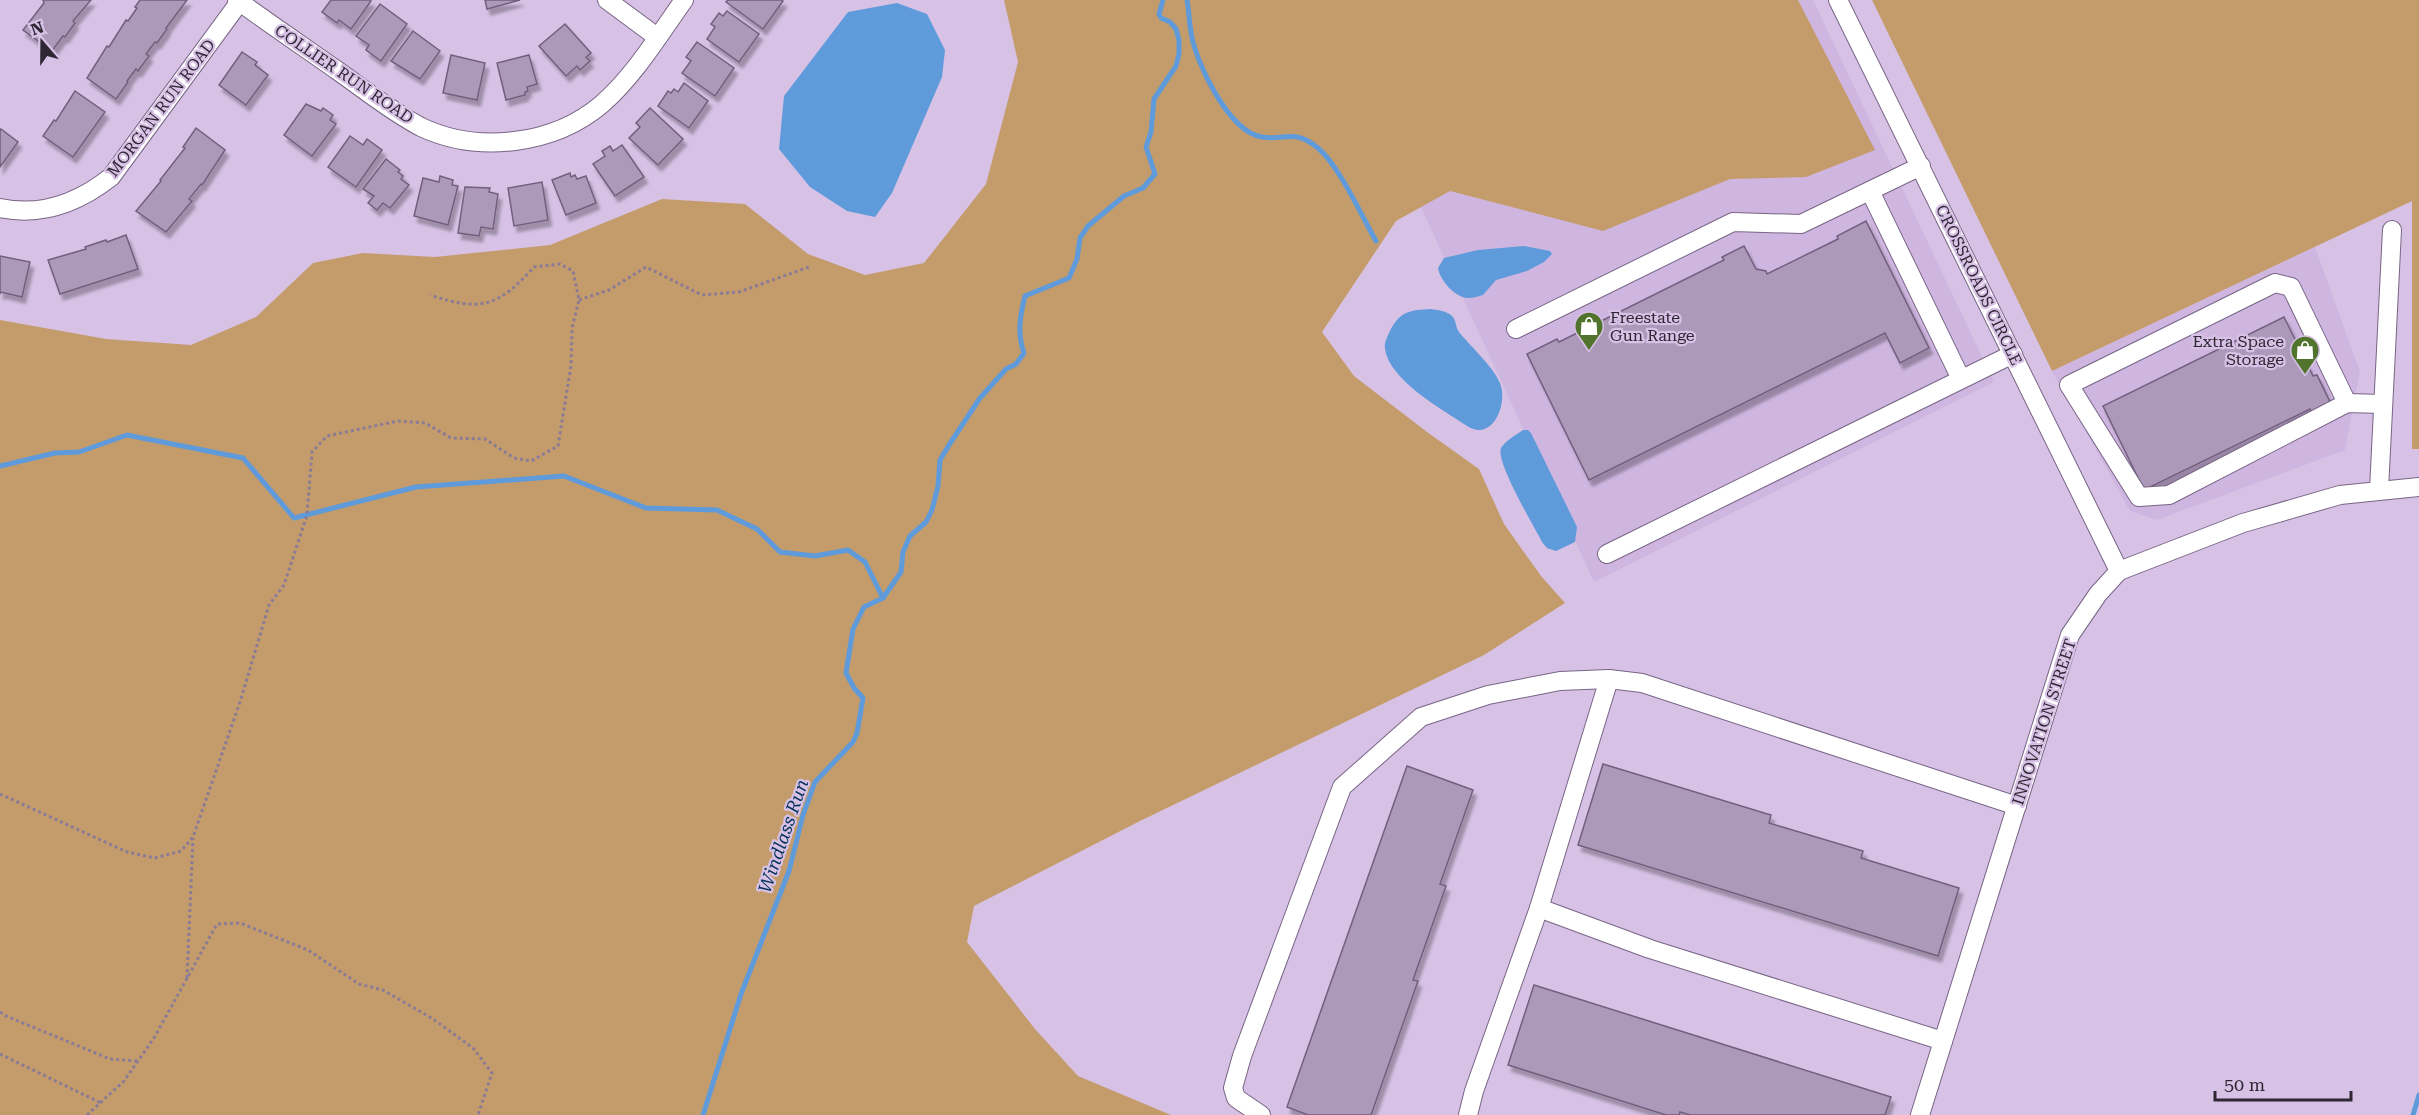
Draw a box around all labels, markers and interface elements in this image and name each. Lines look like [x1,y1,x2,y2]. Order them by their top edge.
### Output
north arrow [12,12,72,72]
text: N [28,17,46,39]
street label: COLLIER RUN ROAD [271,21,417,127]
street label: MORGAN RUN ROAD [103,36,219,180]
street label: CROSSROADS CIRCLE [1932,202,2026,368]
place label: Freestate Gun Range [1610,308,1695,345]
shop icon: Freestate Gun Range [1573,310,1605,352]
place label: Extra Space Storage [2192,332,2284,369]
shop icon: Extra Space Storage [2289,334,2321,376]
street label: INNOVATION STREET [2008,636,2080,808]
water label: Windlass Run [754,776,812,896]
scale bar [2215,1064,2352,1102]
text: 50 m [2224,1074,2265,1095]

